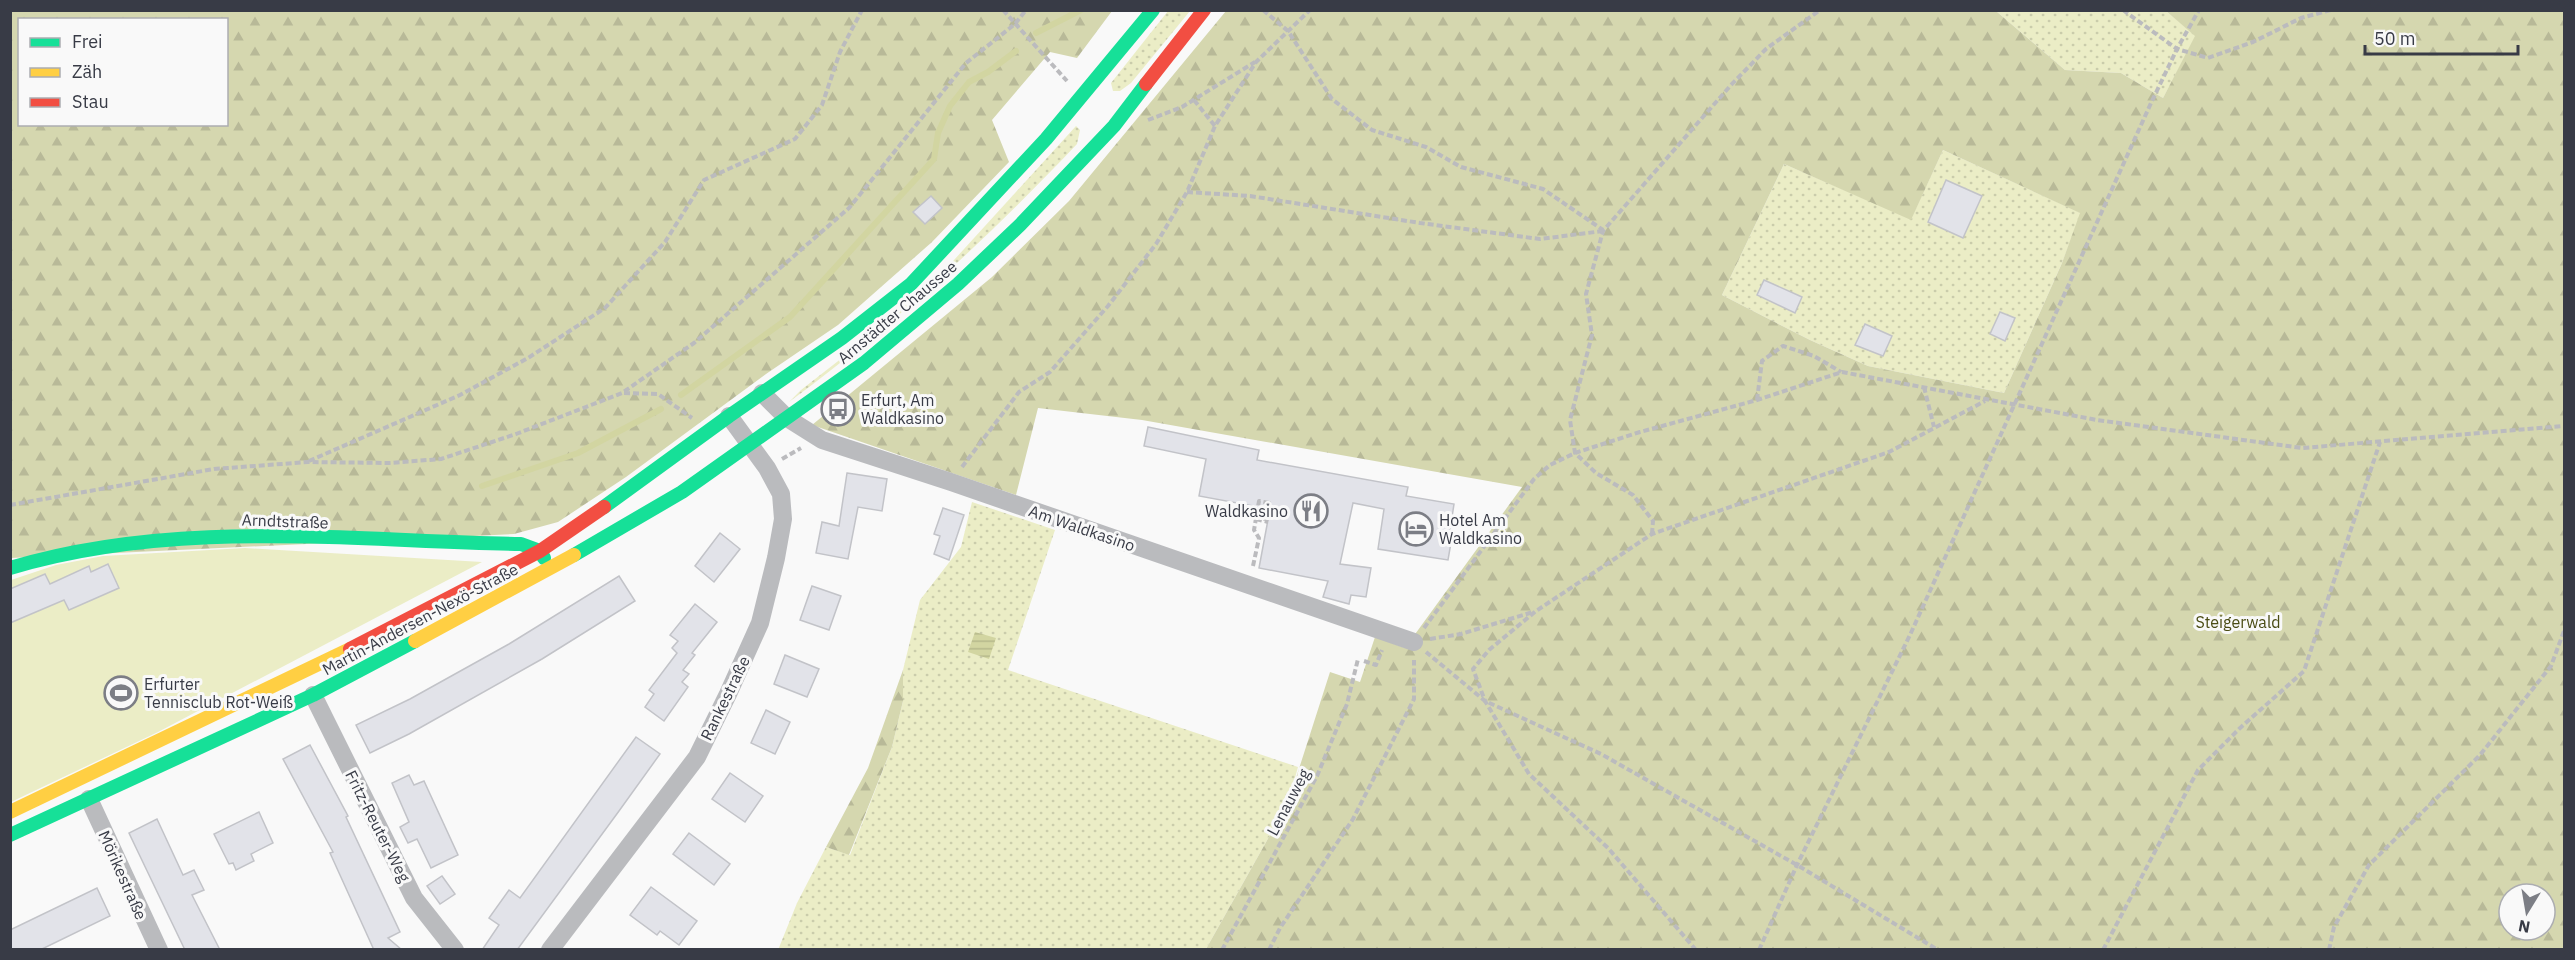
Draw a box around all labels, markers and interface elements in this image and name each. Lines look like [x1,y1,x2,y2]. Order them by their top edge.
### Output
legend [18,18,228,126]
scale bar [2365,18,2518,56]
text: 50 m [2374,27,2416,50]
text: Frei [72,30,103,53]
text: Zäh [72,60,102,83]
text: Stau [72,90,109,113]
street label: Arnstädter Chaussee [833,256,961,368]
place label: Erfurt, Am Waldkasino [861,390,944,428]
bus stop icon: Erfurt, Am Waldkasino [820,391,856,427]
restaurant icon: Waldkasino [1293,493,1329,529]
street label: Am Waldkasino [1026,500,1138,556]
place label: Waldkasino [1205,501,1288,521]
street label: Arndtstraße [241,509,329,533]
place label: Hotel Am Waldkasino [1439,510,1522,548]
hotel icon: Hotel Am Waldkasino [1398,511,1434,547]
street label: Martin-Andersen-Nexö-Straße [319,559,522,679]
park label: Steigerwald [2195,612,2281,632]
street label: Rankestraße [696,652,754,743]
place label: Erfurter Tennisclub Rot-Weiß [144,674,293,712]
sports icon: Erfurter Tennisclub Rot-Weiß [103,675,139,711]
street label: Lenauweg [1262,765,1314,839]
street label: Fritz-Reuter-Weg [341,767,415,886]
street label: Mörikestraße [94,827,152,923]
north arrow [2497,882,2557,942]
text: N [2517,916,2532,938]

